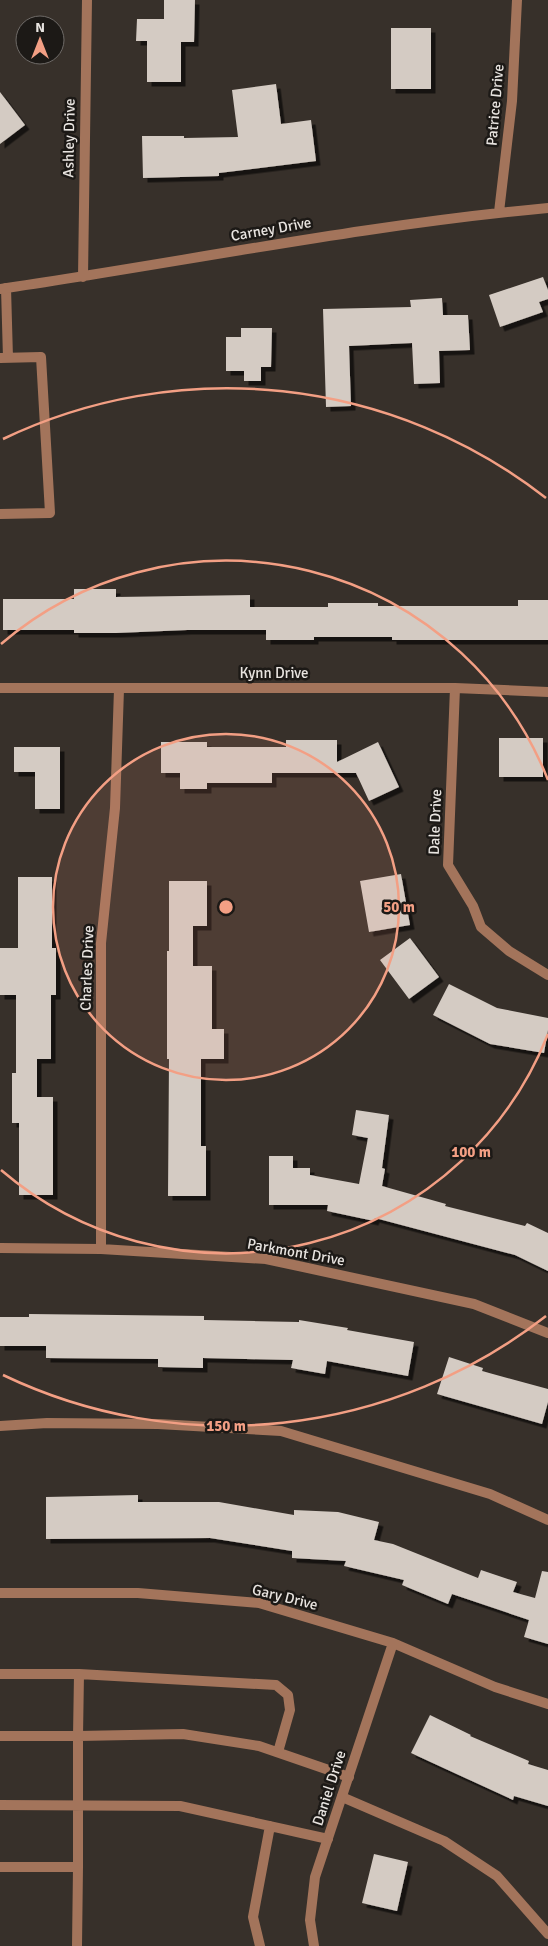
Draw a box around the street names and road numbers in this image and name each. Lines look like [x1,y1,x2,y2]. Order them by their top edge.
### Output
street label: Patrice Drive [482,63,508,147]
street label: Ashley Drive [59,98,79,178]
street label: Carney Drive [229,213,313,245]
street label: Kynn Drive [240,664,308,682]
street label: Dale Drive [425,789,445,855]
street label: Charles Drive [77,925,97,1011]
street label: Parkmont Drive [246,1235,346,1269]
street label: Gary Drive [250,1580,320,1614]
street label: Daniel Drive [308,1748,350,1828]

